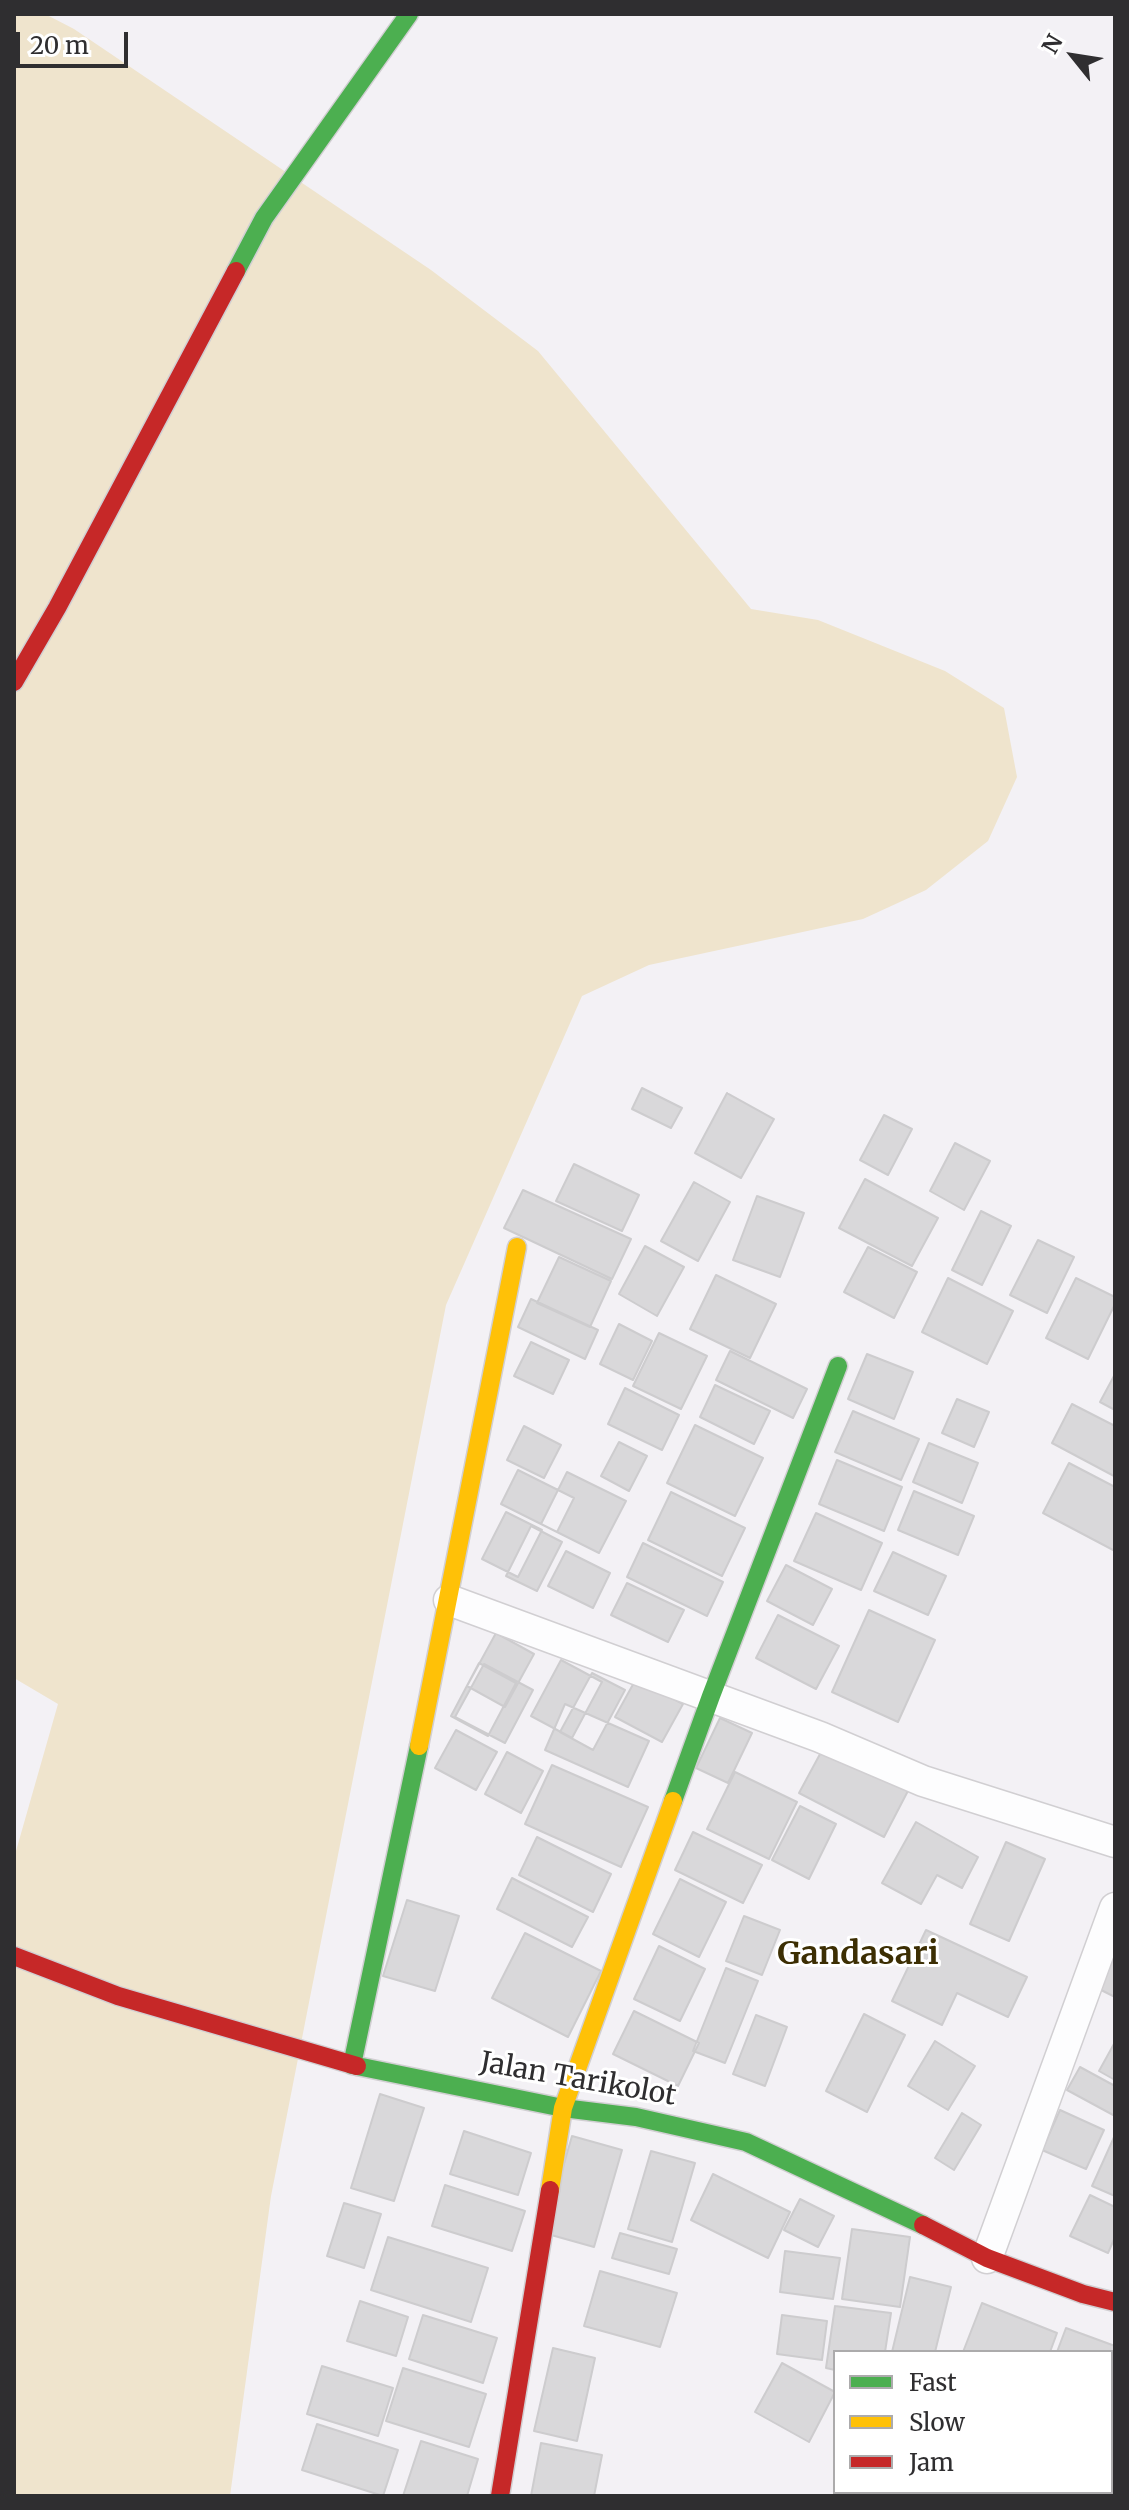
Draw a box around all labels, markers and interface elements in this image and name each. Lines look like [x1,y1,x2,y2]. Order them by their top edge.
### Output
scale bar [20,16,132,66]
north arrow [1033,16,1113,96]
text: N [1036,29,1069,59]
text: 20 m [30,30,89,61]
district label: Gandasari [777,1936,939,1974]
street label: Jalan Tarikolot [477,2046,679,2114]
legend [833,2350,1113,2494]
text: Fast [909,2367,957,2398]
text: Slow [909,2407,965,2438]
text: Jam [909,2447,954,2478]

